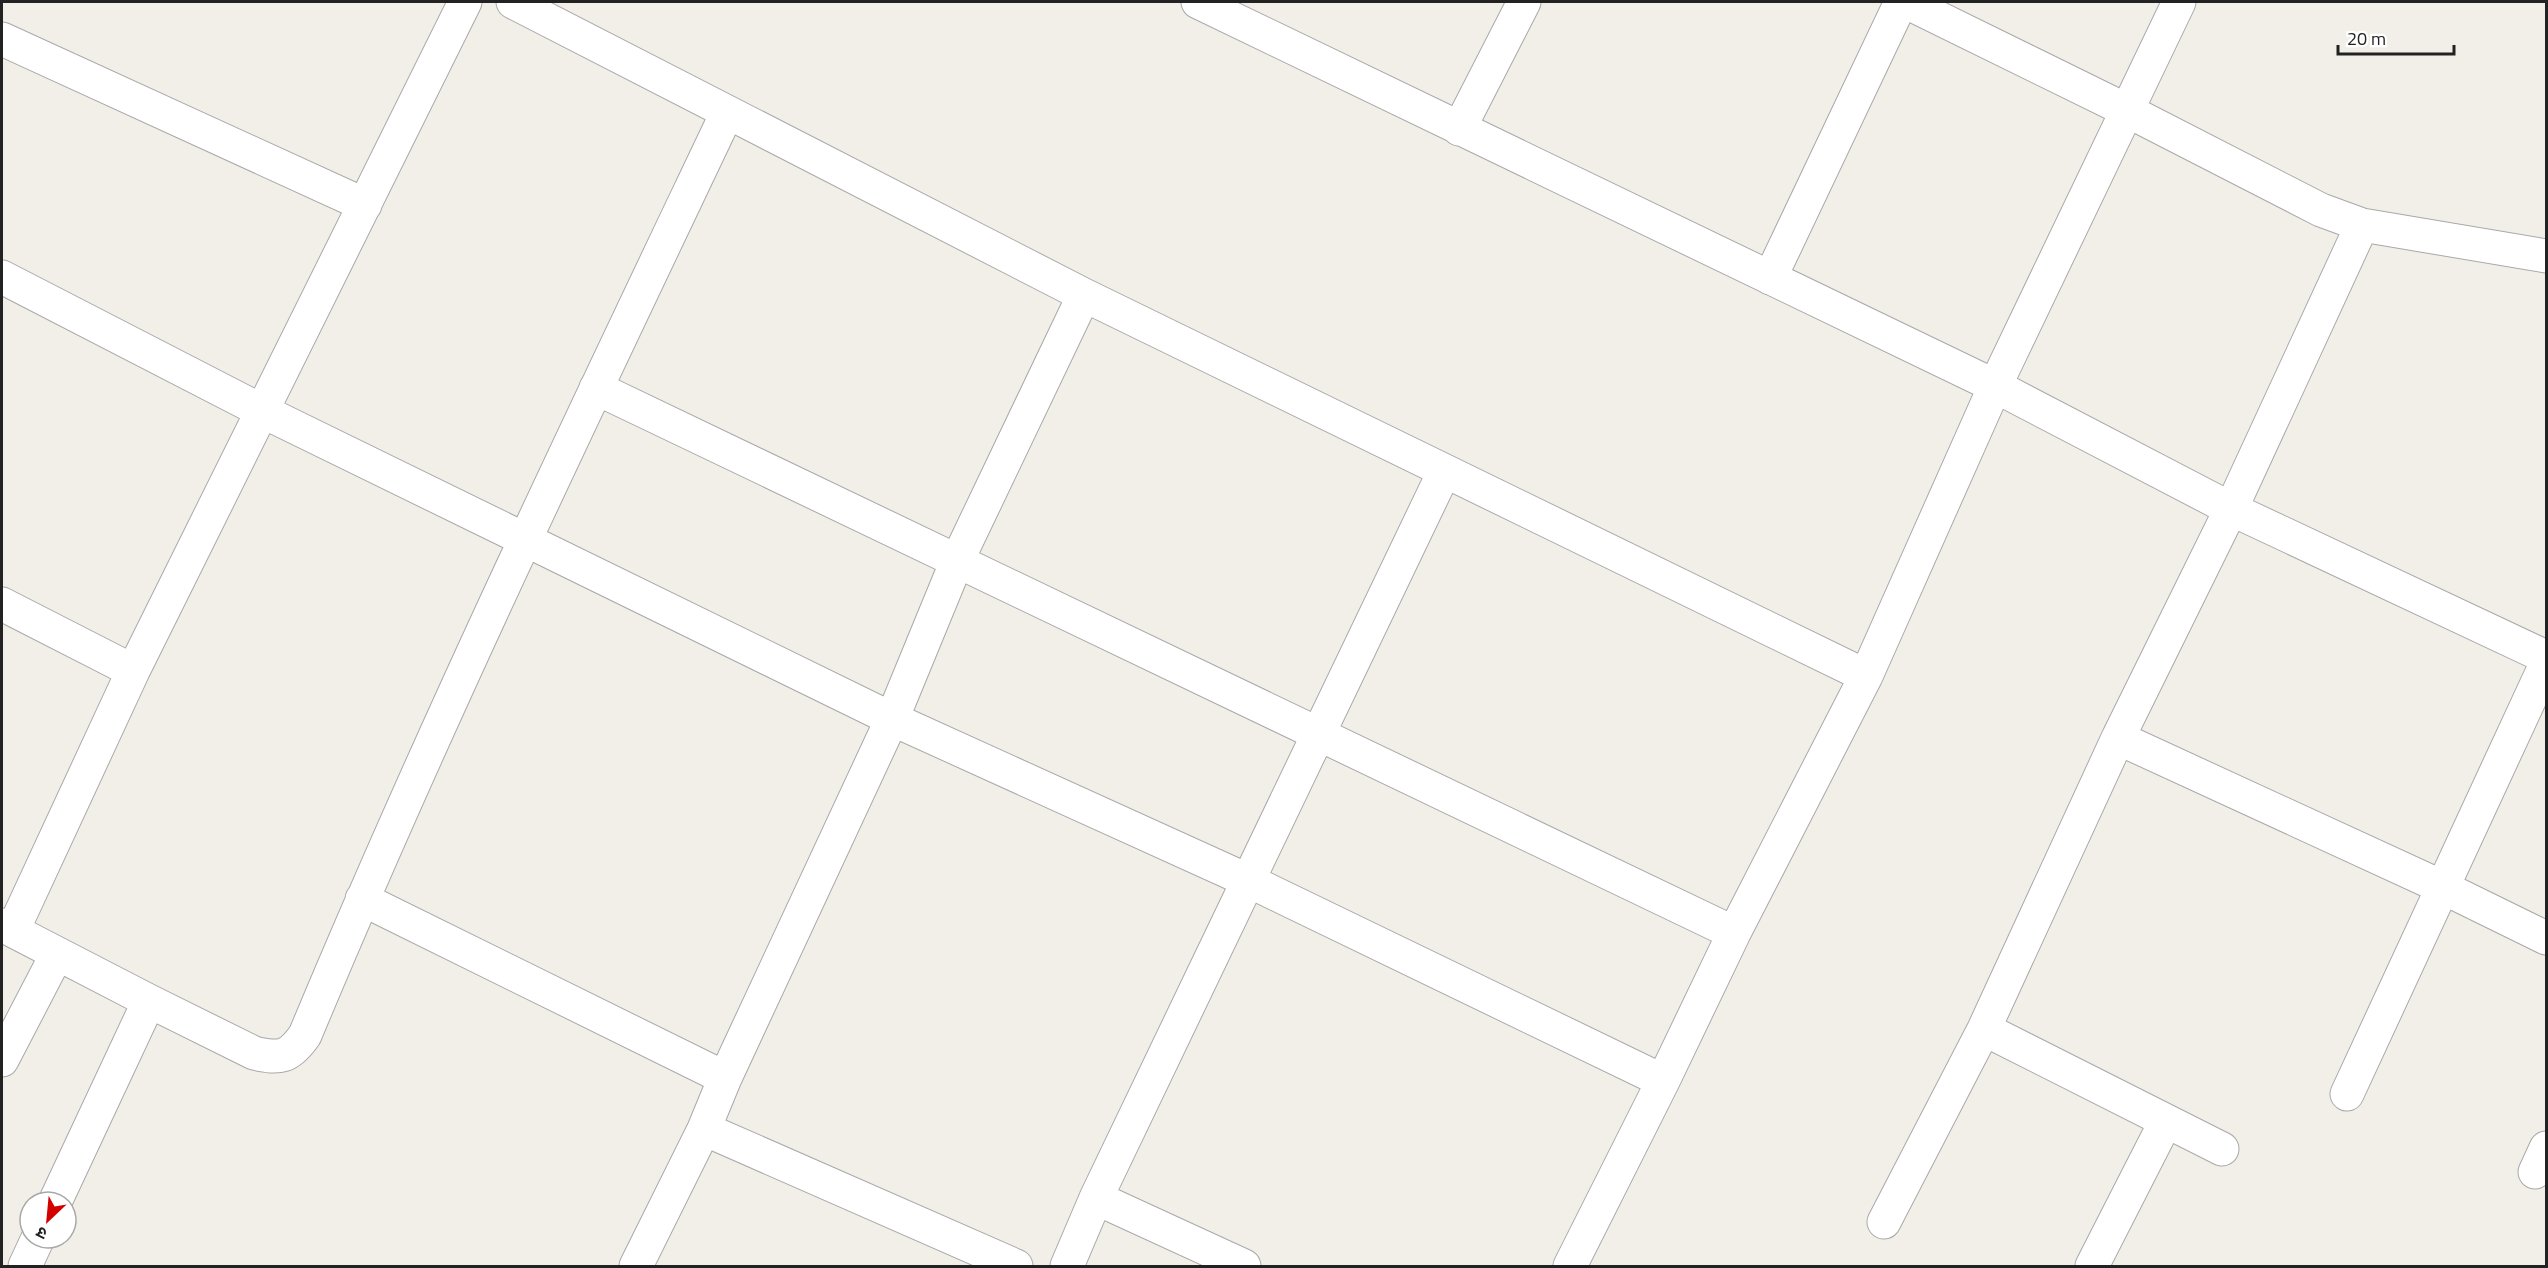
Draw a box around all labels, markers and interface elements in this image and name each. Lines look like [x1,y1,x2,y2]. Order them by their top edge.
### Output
scale bar [2338,18,2454,56]
text: 20 m [2347,25,2386,52]
north arrow [18,1190,78,1250]
text: उ [31,1220,51,1246]

